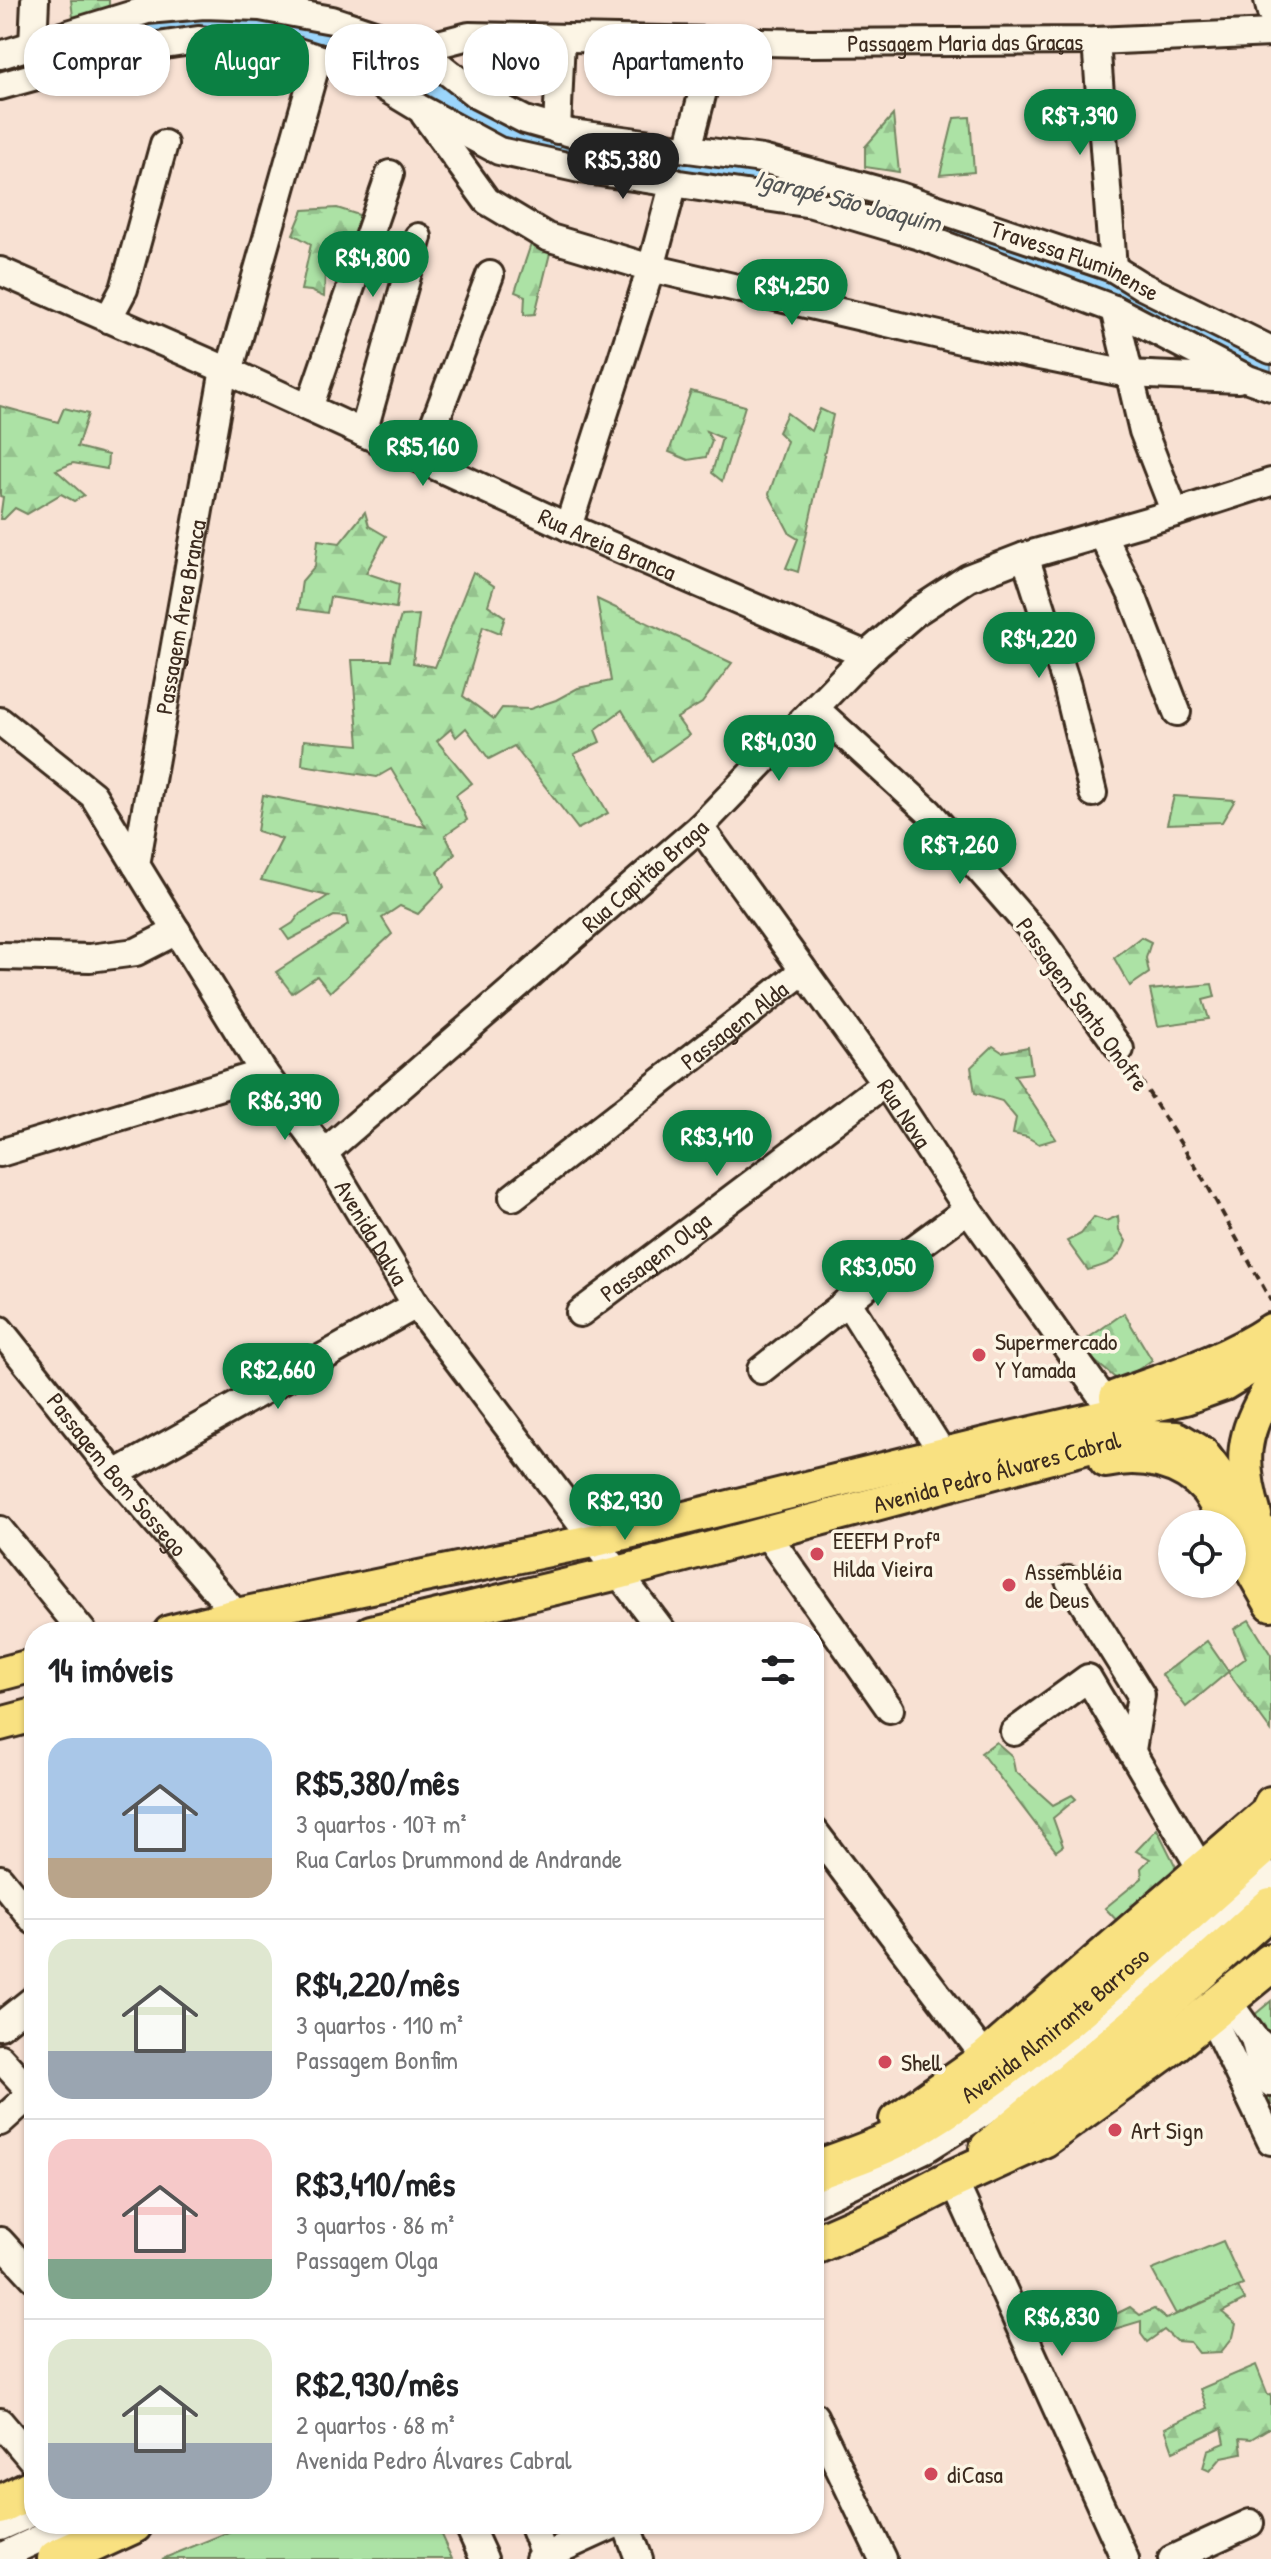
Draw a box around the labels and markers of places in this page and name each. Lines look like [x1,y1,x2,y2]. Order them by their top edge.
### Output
pin: R$7,390 [1006,89,1154,157]
pin: R$5,380 [549,133,697,201]
pin: R$4,800 [299,231,447,299]
pin: R$4,250 [718,259,866,327]
pin: R$5,160 [349,420,497,488]
pin: R$4,220 [965,612,1113,680]
pin: R$4,030 [705,715,853,783]
pin: R$7,260 [886,818,1034,886]
pin: R$6,390 [211,1074,359,1142]
pin: R$3,410 [643,1110,791,1178]
pin: R$3,050 [804,1240,952,1308]
place label: Supermercado Y Yamada [995,1325,1118,1385]
pin: R$2,660 [204,1343,352,1411]
marker: Supermercado Y Yamada [970,1346,988,1364]
pin: R$2,930 [551,1474,699,1542]
place label: EEEFM Profª Hilda Vieira [833,1524,940,1584]
marker: EEEFM Profª Hilda Vieira [808,1545,826,1563]
place label: Assembléia de Deus [1025,1555,1122,1615]
marker: Assembléia de Deus [1000,1576,1018,1594]
place label: Shell [901,2046,943,2078]
marker: Shell [876,2053,894,2071]
place label: Art Sign [1131,2114,1204,2146]
marker: Art Sign [1106,2121,1124,2139]
pin: R$6,830 [988,2290,1136,2358]
place label: diCasa [947,2458,1003,2490]
marker: diCasa [922,2465,940,2483]

